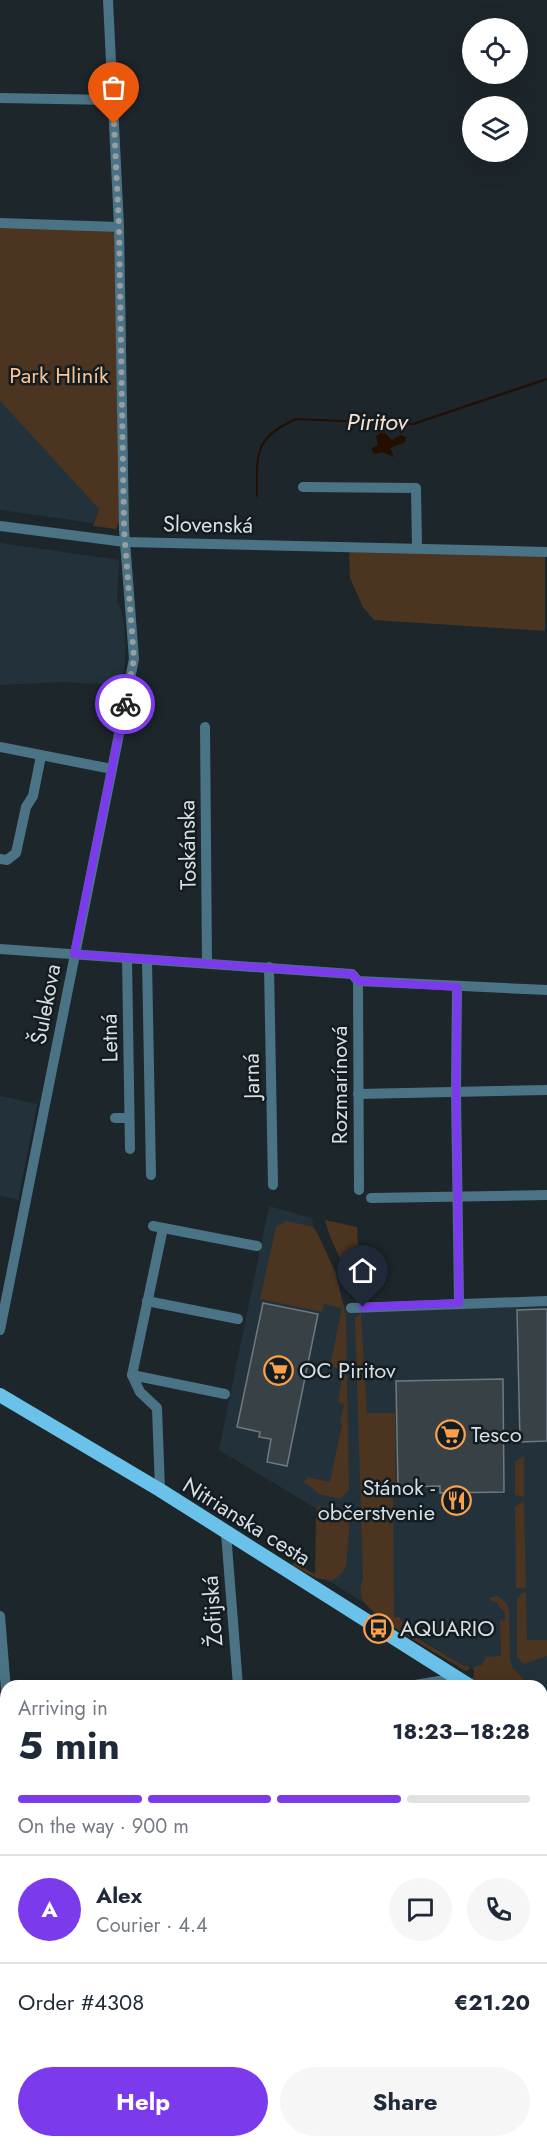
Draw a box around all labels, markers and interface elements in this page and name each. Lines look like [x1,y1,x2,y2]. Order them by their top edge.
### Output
map controls [462,18,528,162]
button: locate [462,18,528,84]
pin [88,62,139,124]
icon: bag [97,71,130,104]
button: layers [462,96,528,162]
park label: Park Hliník [9,359,109,391]
water label: Piritov [346,404,409,439]
street label: Slovenská [163,507,253,541]
courier [95,674,155,734]
icon: bike [109,688,142,721]
street label: Toskánska [170,800,204,890]
street label: Šulekova [22,961,68,1047]
street label: Letná [93,1013,125,1063]
street label: Rozmarínová [323,1026,355,1144]
street label: Jarná [235,1053,267,1102]
pin [337,1245,388,1307]
icon: home [346,1254,379,1287]
supermarket icon: OC Piritov [262,1354,294,1386]
place label: OC Piritov [299,1354,396,1386]
supermarket icon: Tesco [434,1418,466,1450]
place label: Tesco [471,1418,522,1450]
street label: Nitrianska cesta [177,1469,317,1573]
place label: Stánok - občerstvenie [318,1471,435,1528]
restaurant icon: Stánok - občerstvenie [440,1484,472,1516]
street label: Žofijská [194,1575,230,1647]
bus stop icon: AQUARIO [363,1612,395,1644]
place label: AQUARIO [400,1612,495,1644]
text: Arriving in [18,1694,108,1723]
text: 18:23–18:28 [392,1715,530,1747]
text: 5 min [18,1717,120,1774]
text: On the way · 900 m [18,1812,189,1841]
button: chat [389,1878,452,1941]
button: phone [467,1878,530,1941]
text: Alex [96,1879,142,1911]
text: A [41,1893,58,1925]
text: Courier · 4.4 [96,1911,208,1940]
text: Order #4308 [18,1986,144,2018]
text: €21.20 [454,1986,530,2018]
button: Help [18,2067,268,2136]
button: Share [280,2067,530,2136]

